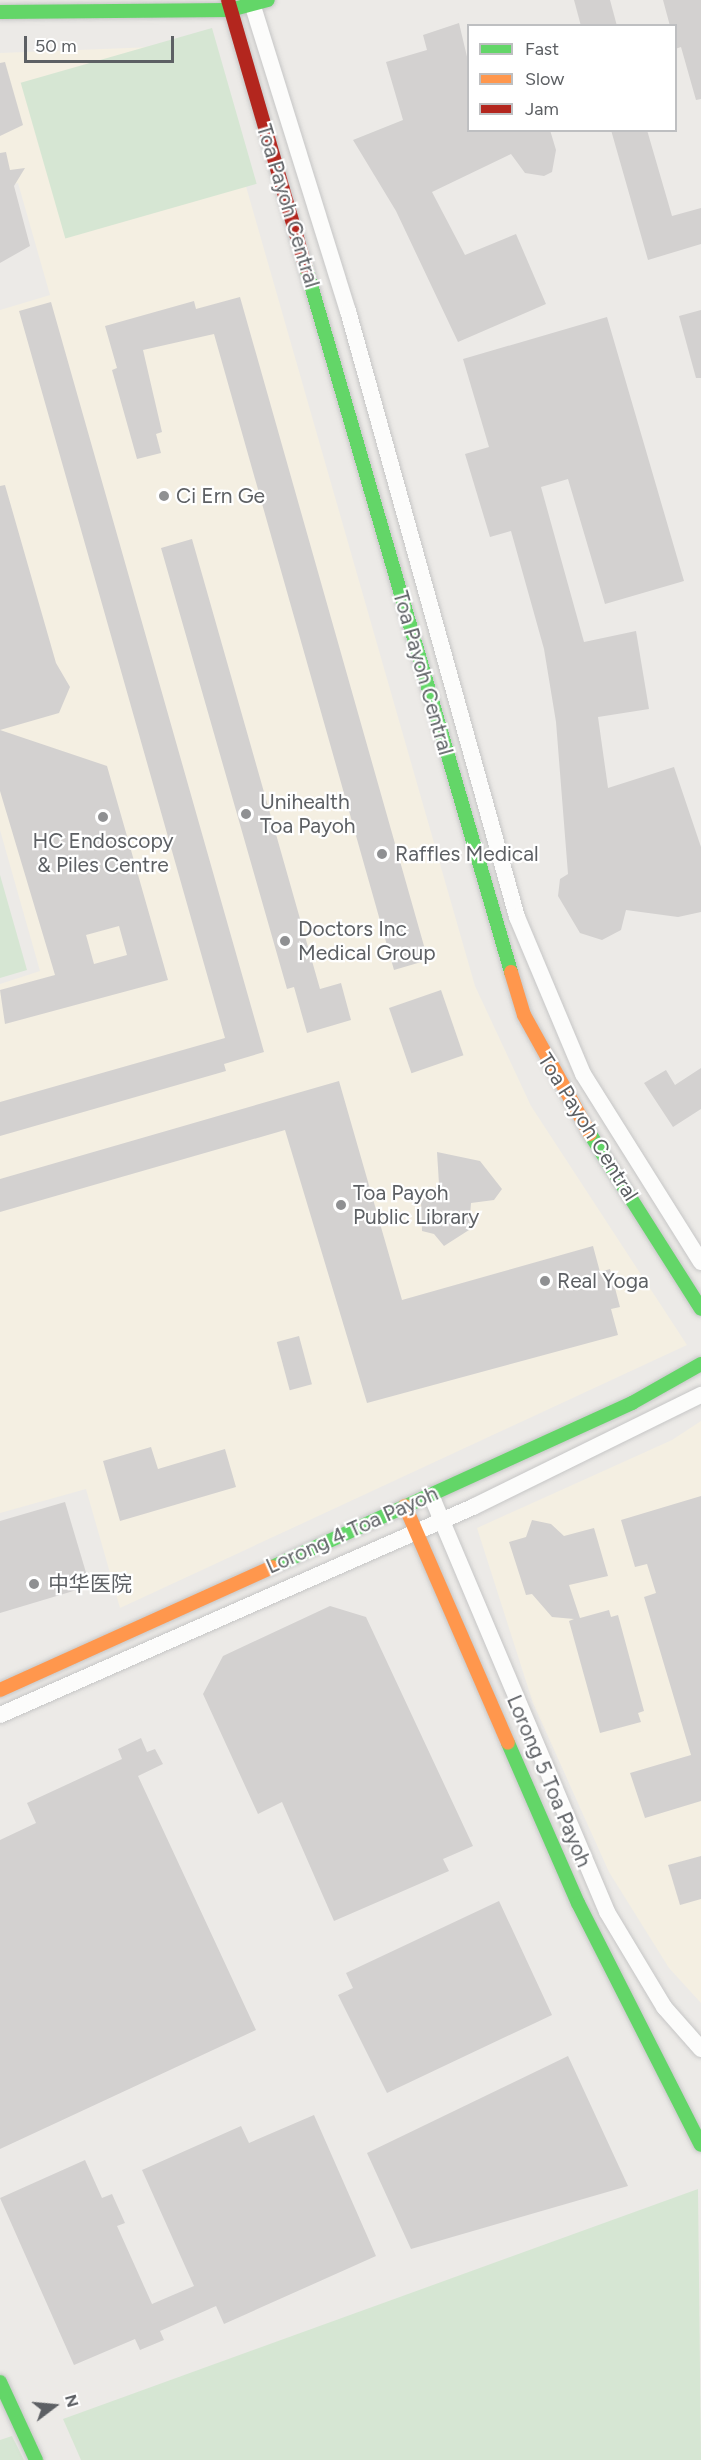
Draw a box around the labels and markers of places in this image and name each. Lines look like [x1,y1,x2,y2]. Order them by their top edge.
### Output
place label: Ci Ern Ge [176,483,265,509]
marker: Ci Ern Ge [157,489,171,503]
place label: Unihealth Toa Payoh [260,789,356,839]
marker: Unihealth Toa Payoh [237,805,255,823]
marker: HC Endoscopy & Piles Centre [94,808,112,826]
place label: HC Endoscopy & Piles Centre [32,828,174,878]
place label: Raffles Medical [395,841,539,867]
marker: Raffles Medical [373,845,391,863]
place label: Doctors Inc Medical Group [298,916,436,966]
marker: Doctors Inc Medical Group [276,932,294,950]
place label: Toa Payoh Public Library [353,1180,479,1230]
marker: Toa Payoh Public Library [334,1198,348,1212]
place label: Real Yoga [557,1268,649,1294]
marker: Real Yoga [538,1274,552,1288]
place label: 中华医院 [48,1571,132,1597]
marker: 中华医院 [25,1575,43,1593]

